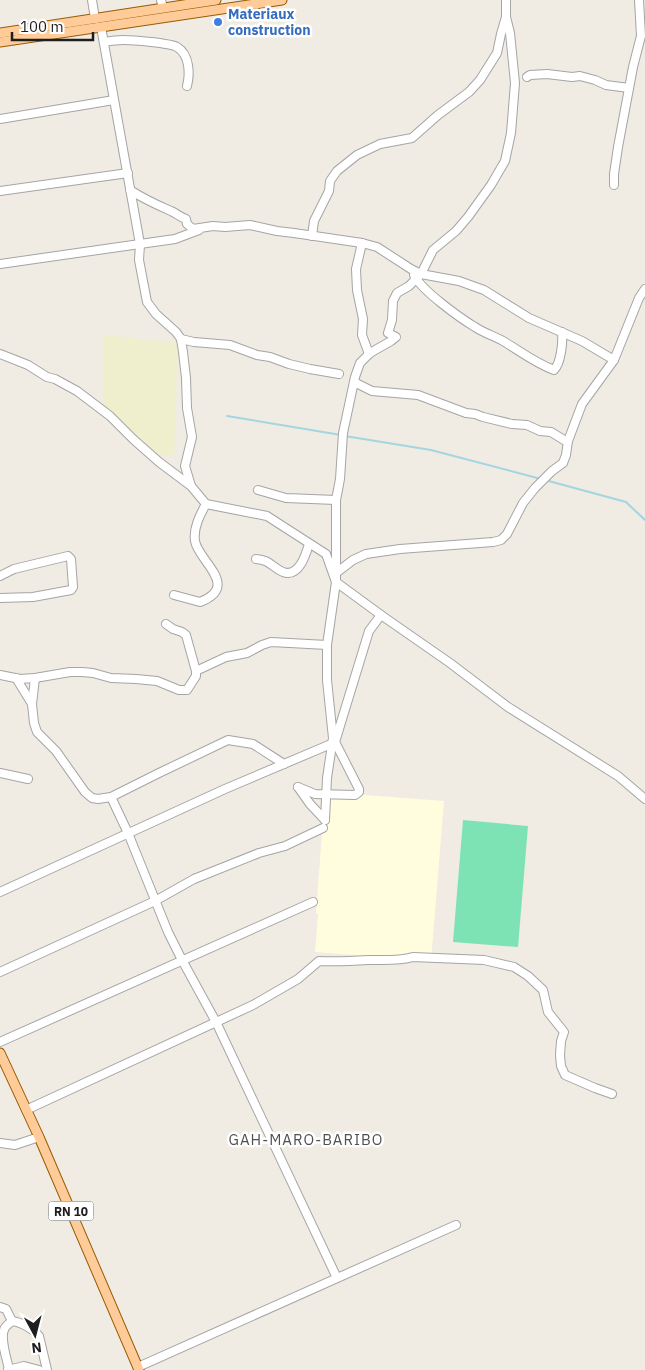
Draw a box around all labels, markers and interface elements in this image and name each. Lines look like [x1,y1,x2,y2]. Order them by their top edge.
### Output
place label: Materiaux construction [228,5,311,39]
scale bar [12,10,94,42]
marker: Materiaux construction [212,16,224,28]
text: 100 m [20,17,64,36]
district label: GAH-MARO-BARIBO [229,1130,383,1149]
road number: RN 10 [48,1202,94,1220]
north arrow [10,1310,60,1360]
text: N [30,1338,43,1357]

